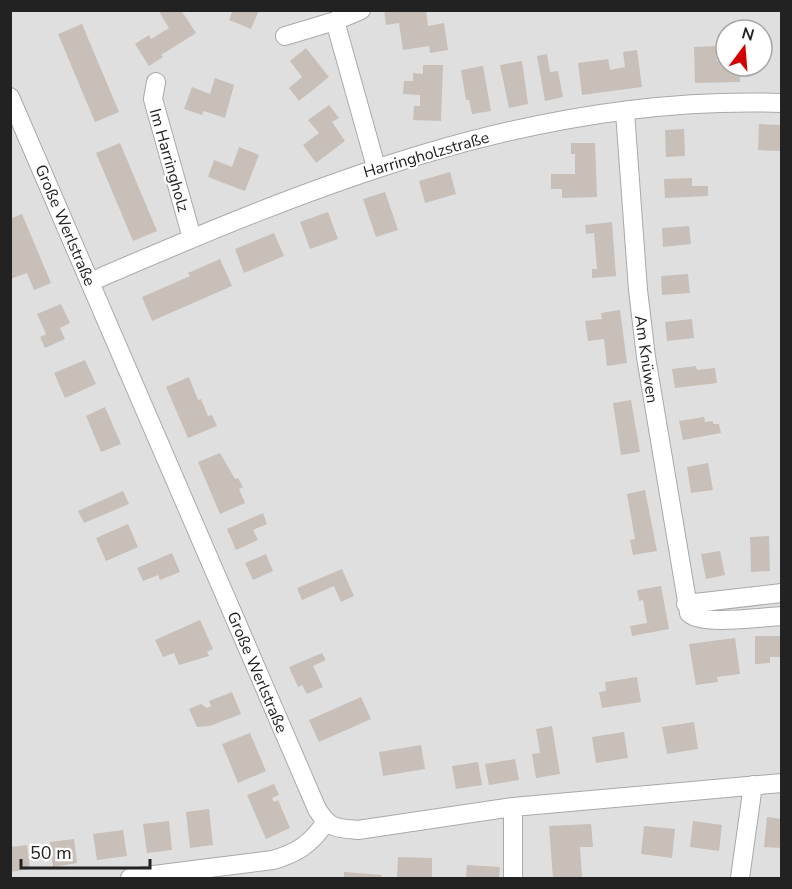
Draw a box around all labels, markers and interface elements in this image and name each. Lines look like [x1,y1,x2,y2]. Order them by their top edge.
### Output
north arrow [714,18,774,78]
text: N [739,22,757,47]
street label: Im Harringholz [144,106,194,214]
street label: Harringholzstraße [361,126,492,183]
street label: Große Werlstraße [30,161,101,289]
street label: Am Knüwen [629,314,663,404]
street label: Große Werlstraße [222,608,293,736]
scale bar [21,832,150,870]
text: 50 m [30,841,72,865]

